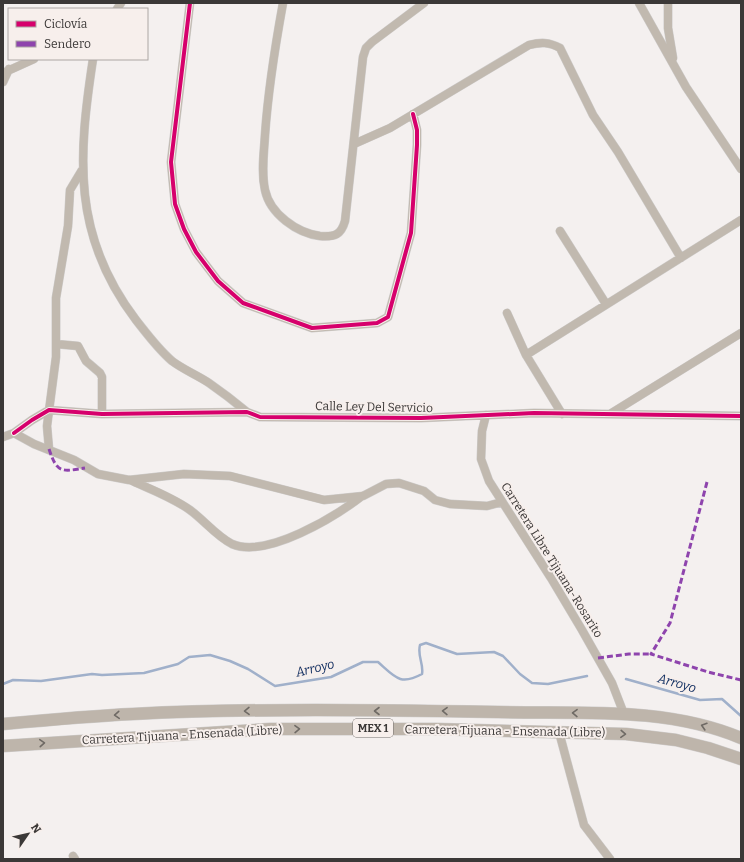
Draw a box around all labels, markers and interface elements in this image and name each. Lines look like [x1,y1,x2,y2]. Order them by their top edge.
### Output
legend [8,8,148,60]
text: Ciclovía [44,17,88,31]
text: Sendero [44,37,91,51]
street label: Calle Ley Del Servicio [315,399,433,415]
street label: Carretera Libre Tijuana-Rosarito [498,480,606,640]
water label: Arroyo [293,656,336,680]
water label: Arroyo [655,670,698,696]
one-way arrow [244,707,250,715]
one-way arrow [374,707,380,715]
one-way arrow [442,707,448,715]
one-way arrow [572,709,578,718]
one-way arrow [114,710,120,719]
road number: MEX 1 [353,719,393,737]
street label: Carretera Tijuana - Ensenada (Libre) [405,721,606,740]
street label: Carretera Tijuana - Ensenada (Libre) [81,722,283,747]
one-way arrow [701,722,708,731]
one-way arrow [294,725,300,733]
one-way arrow [620,729,626,738]
one-way arrow [39,739,45,748]
north arrow [8,814,48,854]
text: N [28,822,44,836]

